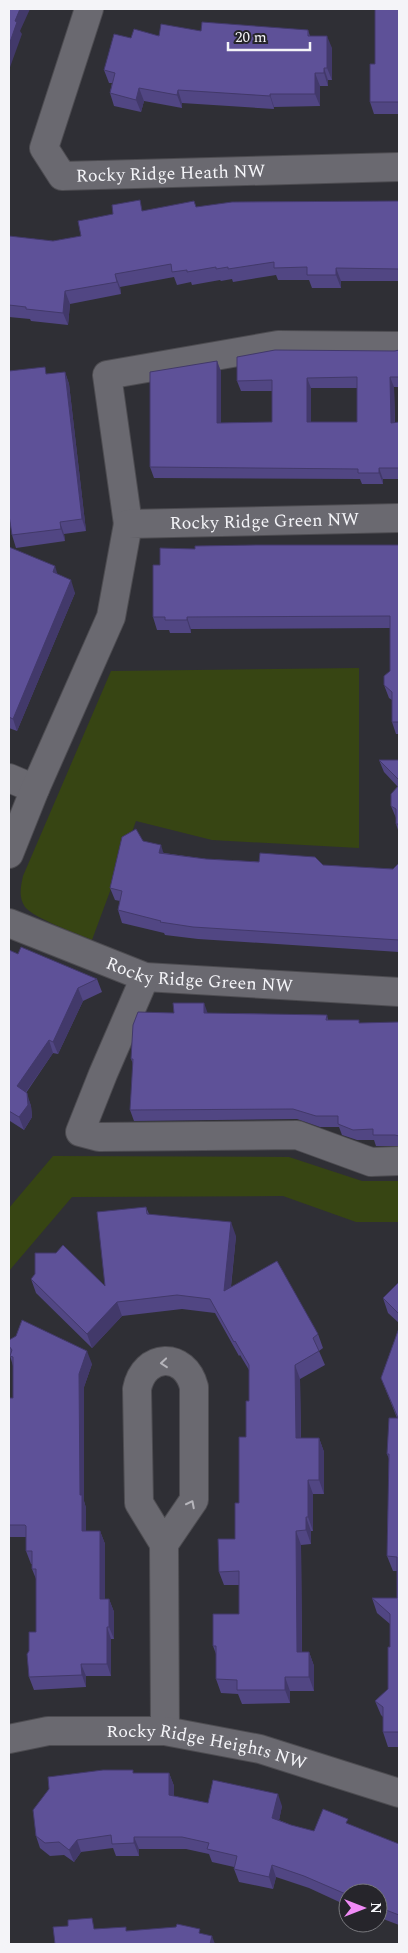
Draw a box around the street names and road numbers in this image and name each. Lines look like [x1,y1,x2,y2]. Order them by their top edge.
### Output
street label: Rocky Ridge Heath NW [76,157,266,189]
street label: Rocky Ridge Green NW [169,505,360,537]
street label: Rocky Ridge Green NW [102,949,294,999]
street label: Rocky Ridge Heights NW [106,1717,310,1777]

